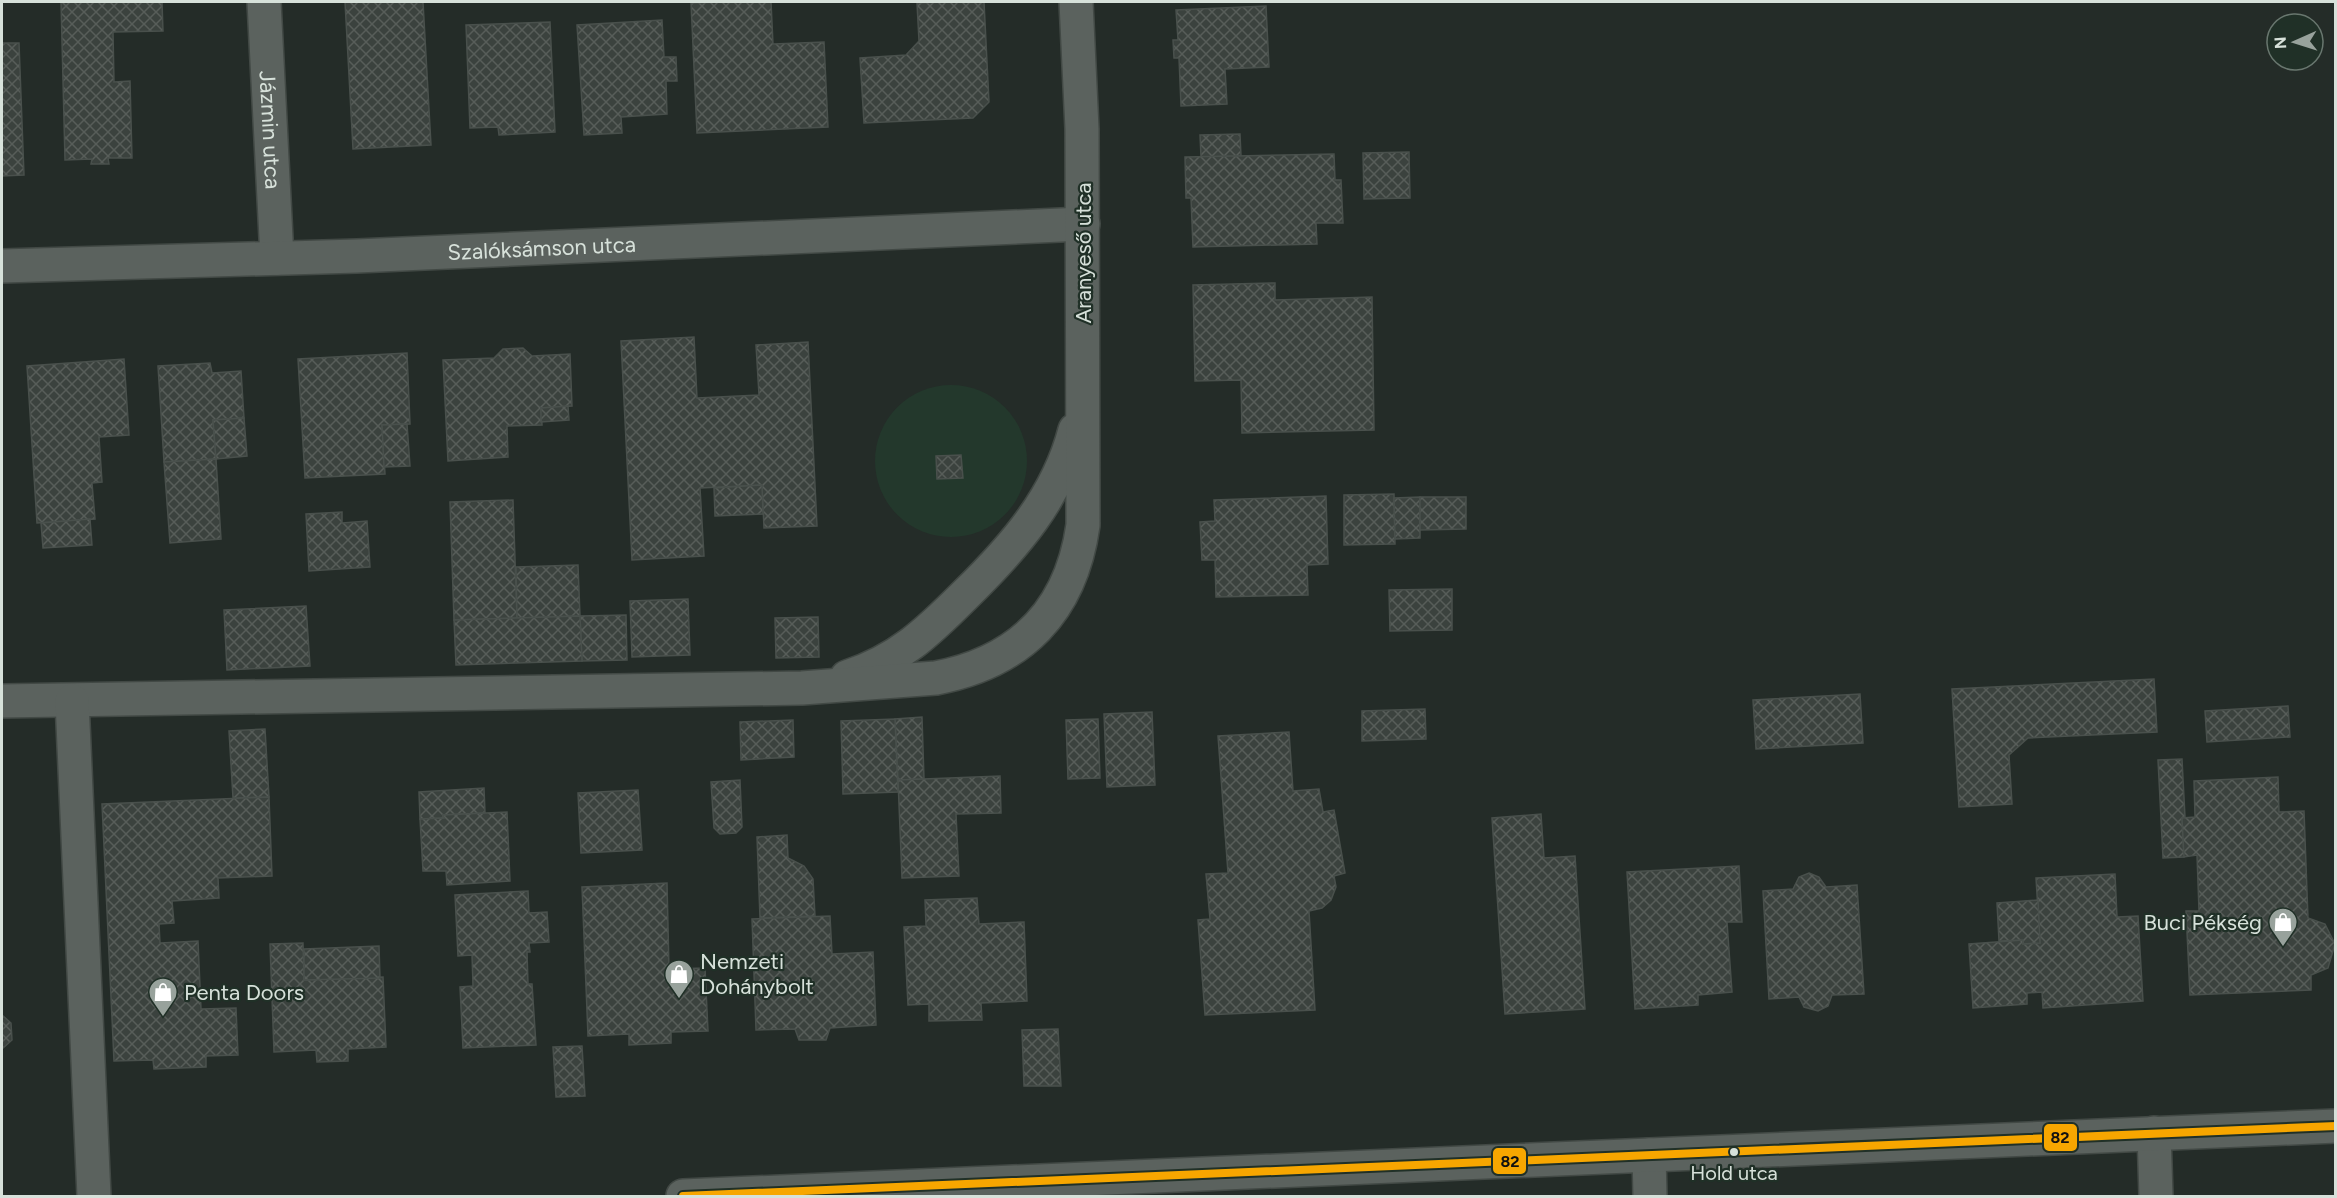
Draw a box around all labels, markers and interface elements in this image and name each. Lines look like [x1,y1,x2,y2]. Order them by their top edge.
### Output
north arrow [2265,12,2325,72]
text: N [2271,36,2290,49]
street label: Jázmin utca [254,70,287,190]
street label: Aranyeső utca [1070,182,1097,324]
street label: Szalóksámson utca [447,230,636,265]
shop icon: Buci Pékség [2267,906,2299,948]
place label: Buci Pékség [2143,909,2262,936]
place label: Nemzeti Dohánybolt [700,948,814,1000]
shop icon: Nemzeti Dohánybolt [663,958,695,1000]
shop icon: Penta Doors [147,976,179,1018]
place label: Penta Doors [184,979,304,1006]
line badge: 82 [2043,1123,2078,1152]
text: 82 [2050,1128,2070,1147]
marker: Hold utca [1728,1146,1740,1158]
line badge: 82 [1492,1147,1527,1175]
text: 82 [1500,1152,1520,1171]
place label: Hold utca [1690,1161,1778,1185]

